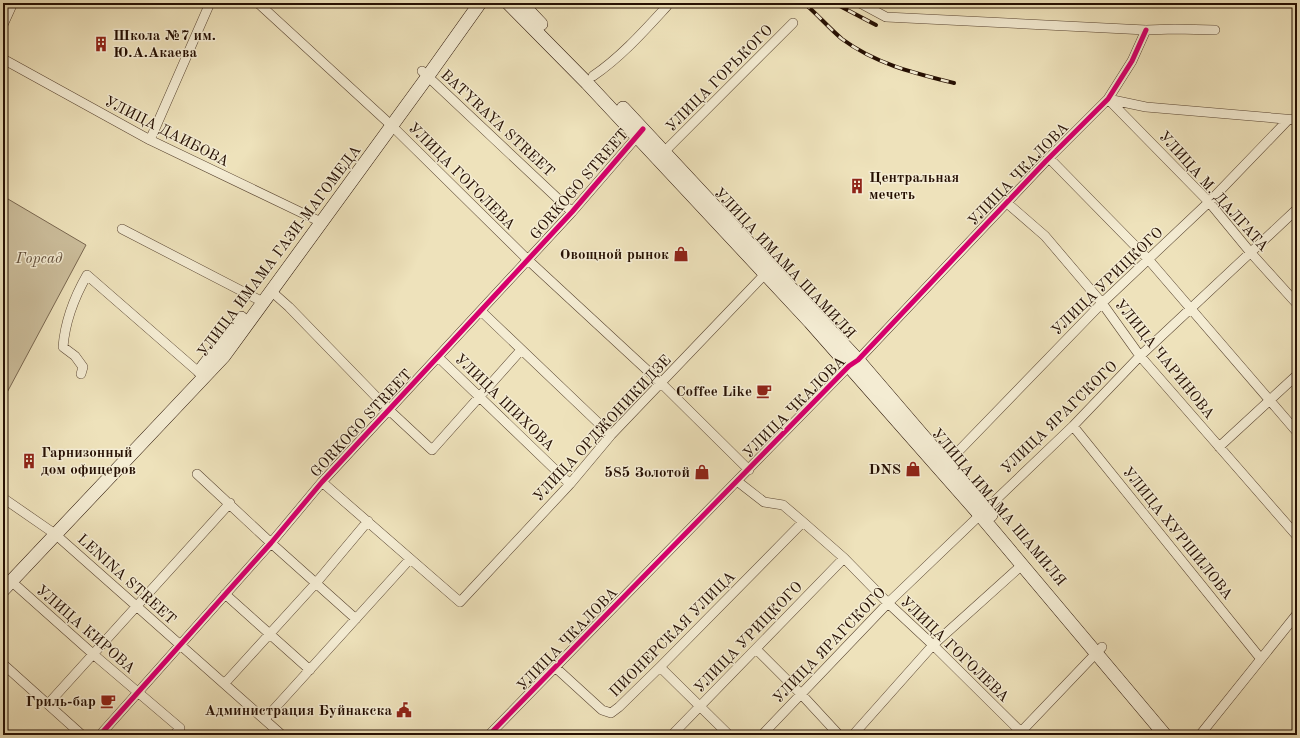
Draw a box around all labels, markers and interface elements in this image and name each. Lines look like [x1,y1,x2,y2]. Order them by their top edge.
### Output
street label: УЛИЦА ГОРЬКОГО [664,23,776,135]
place label: Школа №7 им. Ю.А.Акаева [113,29,216,61]
building icon: Школа №7 им. Ю.А.Акаева [92,35,110,53]
street label: BATYRAYA STREET [437,68,557,180]
street label: УЛИЦА ДАИБОВА [102,94,231,170]
street label: УЛИЦА ЧКАЛОВА [966,120,1072,230]
street label: УЛИЦА ГОГОЛЕВА [405,121,518,234]
street label: GORKOGO STREET [528,127,632,243]
street label: УЛИЦА М. ДАЛГАТА [1155,129,1271,255]
street label: УЛИЦА ИМАМА ГАЗИ-МАГОМЕДА [196,143,365,361]
place label: Центральная мечеть [869,171,959,203]
building icon: Центральная мечеть [848,177,866,195]
street label: УЛИЦА ИМАМА ШАМИЛЯ [710,186,858,342]
street label: УЛИЦА УРИЦКОГО [1050,225,1167,339]
shop icon: Овощной рынок [672,245,690,263]
place label: Овощной рынок [560,248,669,263]
park label: Горсад [15,252,63,267]
street label: УЛИЦА ЧАРИНОВА [1111,297,1217,423]
street label: УЛИЦА ШИХОВА [451,352,557,455]
street label: УЛИЦА ОРДЖОНИКИДЗЕ [531,353,675,505]
street label: УЛИЦА ЧКАЛОВА [741,354,849,462]
street label: УЛИЦА ЯРАГСКОГО [999,359,1121,477]
street label: GORKOGO STREET [309,367,416,481]
cafe icon: Coffee Like [755,382,773,400]
place label: Coffee Like [676,385,752,400]
street label: УЛИЦА ИМАМА ШАМИЛЯ [928,427,1068,589]
place label: Гарнизонный дом офицеров [41,446,136,478]
building icon: Гарнизонный дом офицеров [20,452,38,470]
shop icon: DNS [904,460,922,478]
shop icon: 585 Золотой [693,463,711,481]
place label: DNS [868,463,901,478]
street label: УЛИЦА ХУРШИЛОВА [1119,465,1235,603]
place label: 585 Золотой [604,466,690,481]
street label: LENINA STREET [74,532,178,628]
street label: ПИОНЕРСКАЯ УЛИЦА [607,569,739,701]
street label: УЛИЦА УРИЦКОГО [692,580,806,697]
street label: УЛИЦА КИРОВА [33,583,138,677]
street label: УЛИЦА ЧКАЛОВА [515,585,621,695]
street label: УЛИЦА ЯРАГСКОГО [771,585,889,707]
street label: УЛИЦА ГОГОЛЕВА [897,594,1012,706]
cafe icon: Гриль-бар [99,692,117,710]
place label: Гриль-бар [25,695,96,710]
public building icon: Администрация Буйнакска [395,701,413,719]
place label: Администрация Буйнакска [204,704,392,719]

